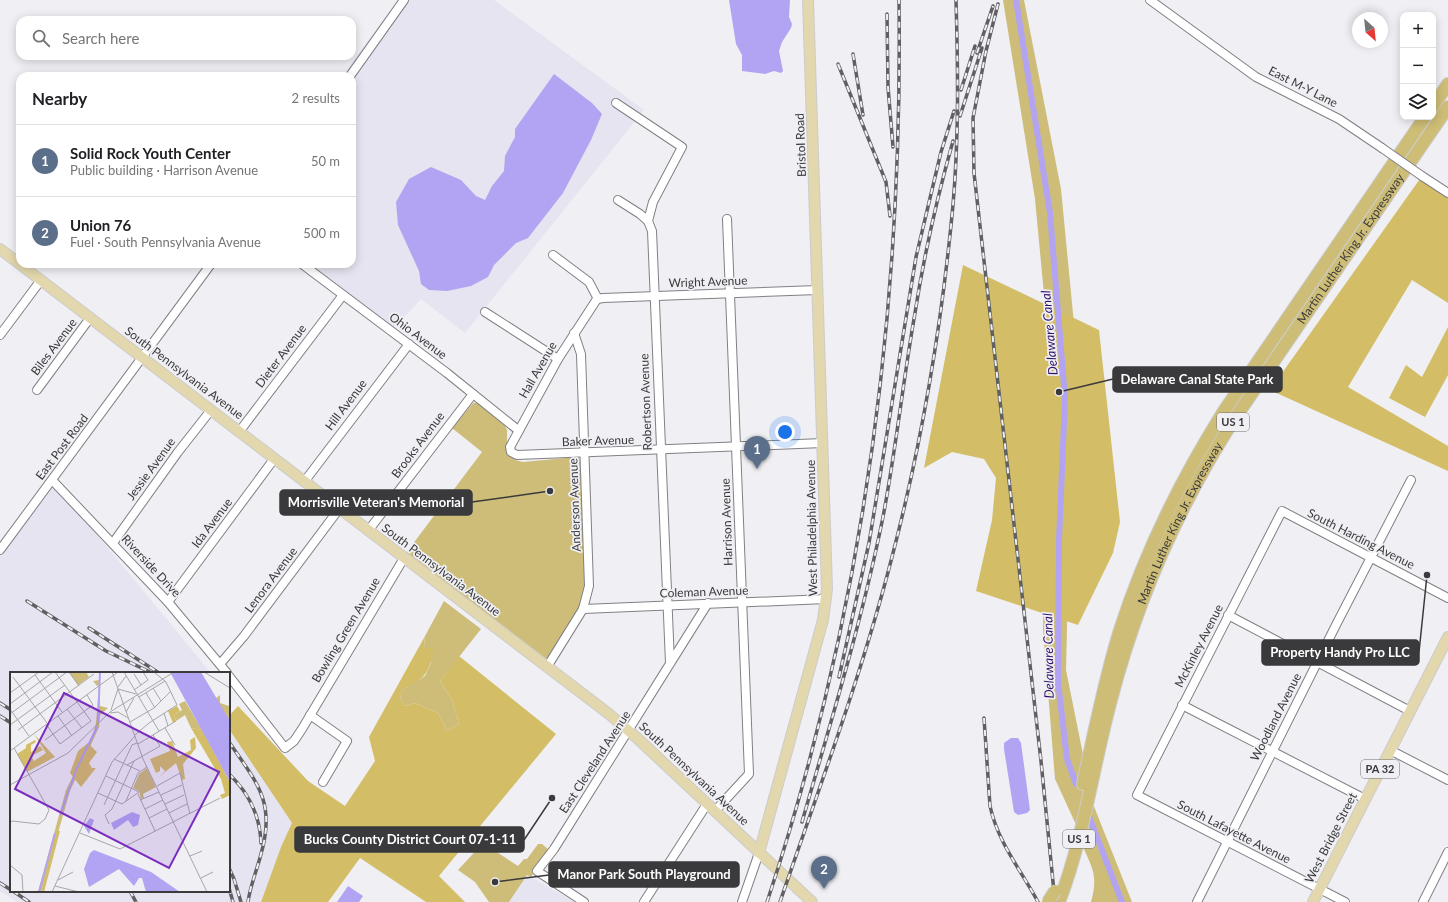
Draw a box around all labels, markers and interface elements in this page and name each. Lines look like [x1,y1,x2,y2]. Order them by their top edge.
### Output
north arrow [1352,12,1388,48]
map controls [1400,12,1436,120]
button: + [1400,12,1436,48]
search box [16,16,356,60]
icon: search [30,27,52,49]
text: Search here [62,29,139,47]
button: − [1400,48,1436,84]
street label: East M-Y Lane [1266,63,1340,110]
button: layers [1400,84,1436,120]
text: Nearby [32,88,87,109]
text: 2 results [292,90,340,106]
street label: Bristol Road [792,113,809,177]
text: Solid Rock Youth Center [70,144,231,162]
text: 1 [41,153,49,169]
text: 50 m [311,153,340,169]
text: Public building · Harrison Avenue [70,162,258,178]
street label: Martin Luther King Jr. Expressway [1294,170,1408,327]
text: Union 76 [70,216,131,234]
text: 2 [41,225,49,241]
text: 500 m [303,225,340,241]
text: Fuel · South Pennsylvania Avenue [70,234,261,250]
street label: Wright Avenue [668,273,748,290]
water label: Delaware Canal [1037,290,1061,376]
street label: Ohio Avenue [387,309,450,362]
street label: Biles Avenue [27,315,80,378]
street label: Dieter Avenue [252,321,309,390]
street label: South Pennsylvania Avenue [122,323,247,422]
street label: Hall Avenue [515,339,560,401]
street label: Robertson Avenue [636,353,655,451]
callout: Delaware Canal State Park [1113,367,1282,392]
text: Delaware Canal State Park [1120,371,1274,387]
street label: Hill Avenue [322,376,370,433]
street label: Brooks Avenue [388,409,447,481]
street label: East Post Road [32,411,91,482]
road number: US 1 [1217,413,1249,431]
your location [775,422,795,442]
street label: Baker Avenue [562,432,634,449]
street label: Jessie Avenue [123,435,178,503]
pin: 1 [744,436,770,469]
street label: Martin Luther King Jr. Expressway [1134,438,1226,606]
street label: Anderson Avenue [565,458,584,552]
street label: West Philadelphia Avenue [803,460,820,597]
street label: Harrison Avenue [717,478,736,566]
callout: Morrisville Veteran's Memorial [280,490,472,515]
text: Morrisville Veteran's Memorial [288,494,464,510]
street label: Ida Avenue [188,495,235,550]
street label: South Harding Avenue [1305,505,1417,572]
street label: South Pennsylvania Avenue [379,520,504,619]
street label: Riverside Drive [119,531,184,600]
street label: Lenora Avenue [241,544,300,615]
street label: Bowling Green Avenue [308,574,383,685]
street label: Coleman Avenue [659,582,749,601]
street label: McKinley Avenue [1171,602,1226,690]
water label: Delaware Canal [1039,613,1057,699]
callout: Property Handy Pro LLC [1262,640,1419,665]
text: Property Handy Pro LLC [1270,644,1410,660]
street label: Woodland Avenue [1247,670,1304,763]
inset map [10,672,230,892]
street label: East Cleveland Avenue [556,708,633,816]
street label: South Pennsylvania Avenue [636,719,752,828]
road number: PA 32 [1361,760,1399,778]
street label: West Bridge Street [1301,789,1360,885]
street label: South Lafayette Avenue [1175,796,1293,867]
callout: Bucks County District Court 07-1-11 [295,827,524,852]
road number: US 1 [1063,830,1095,848]
text: Bucks County District Court 07-1-11 [304,831,516,847]
pin: 2 [811,856,837,889]
callout: Manor Park South Playground [549,862,739,887]
text: Manor Park South Playground [557,866,731,882]

